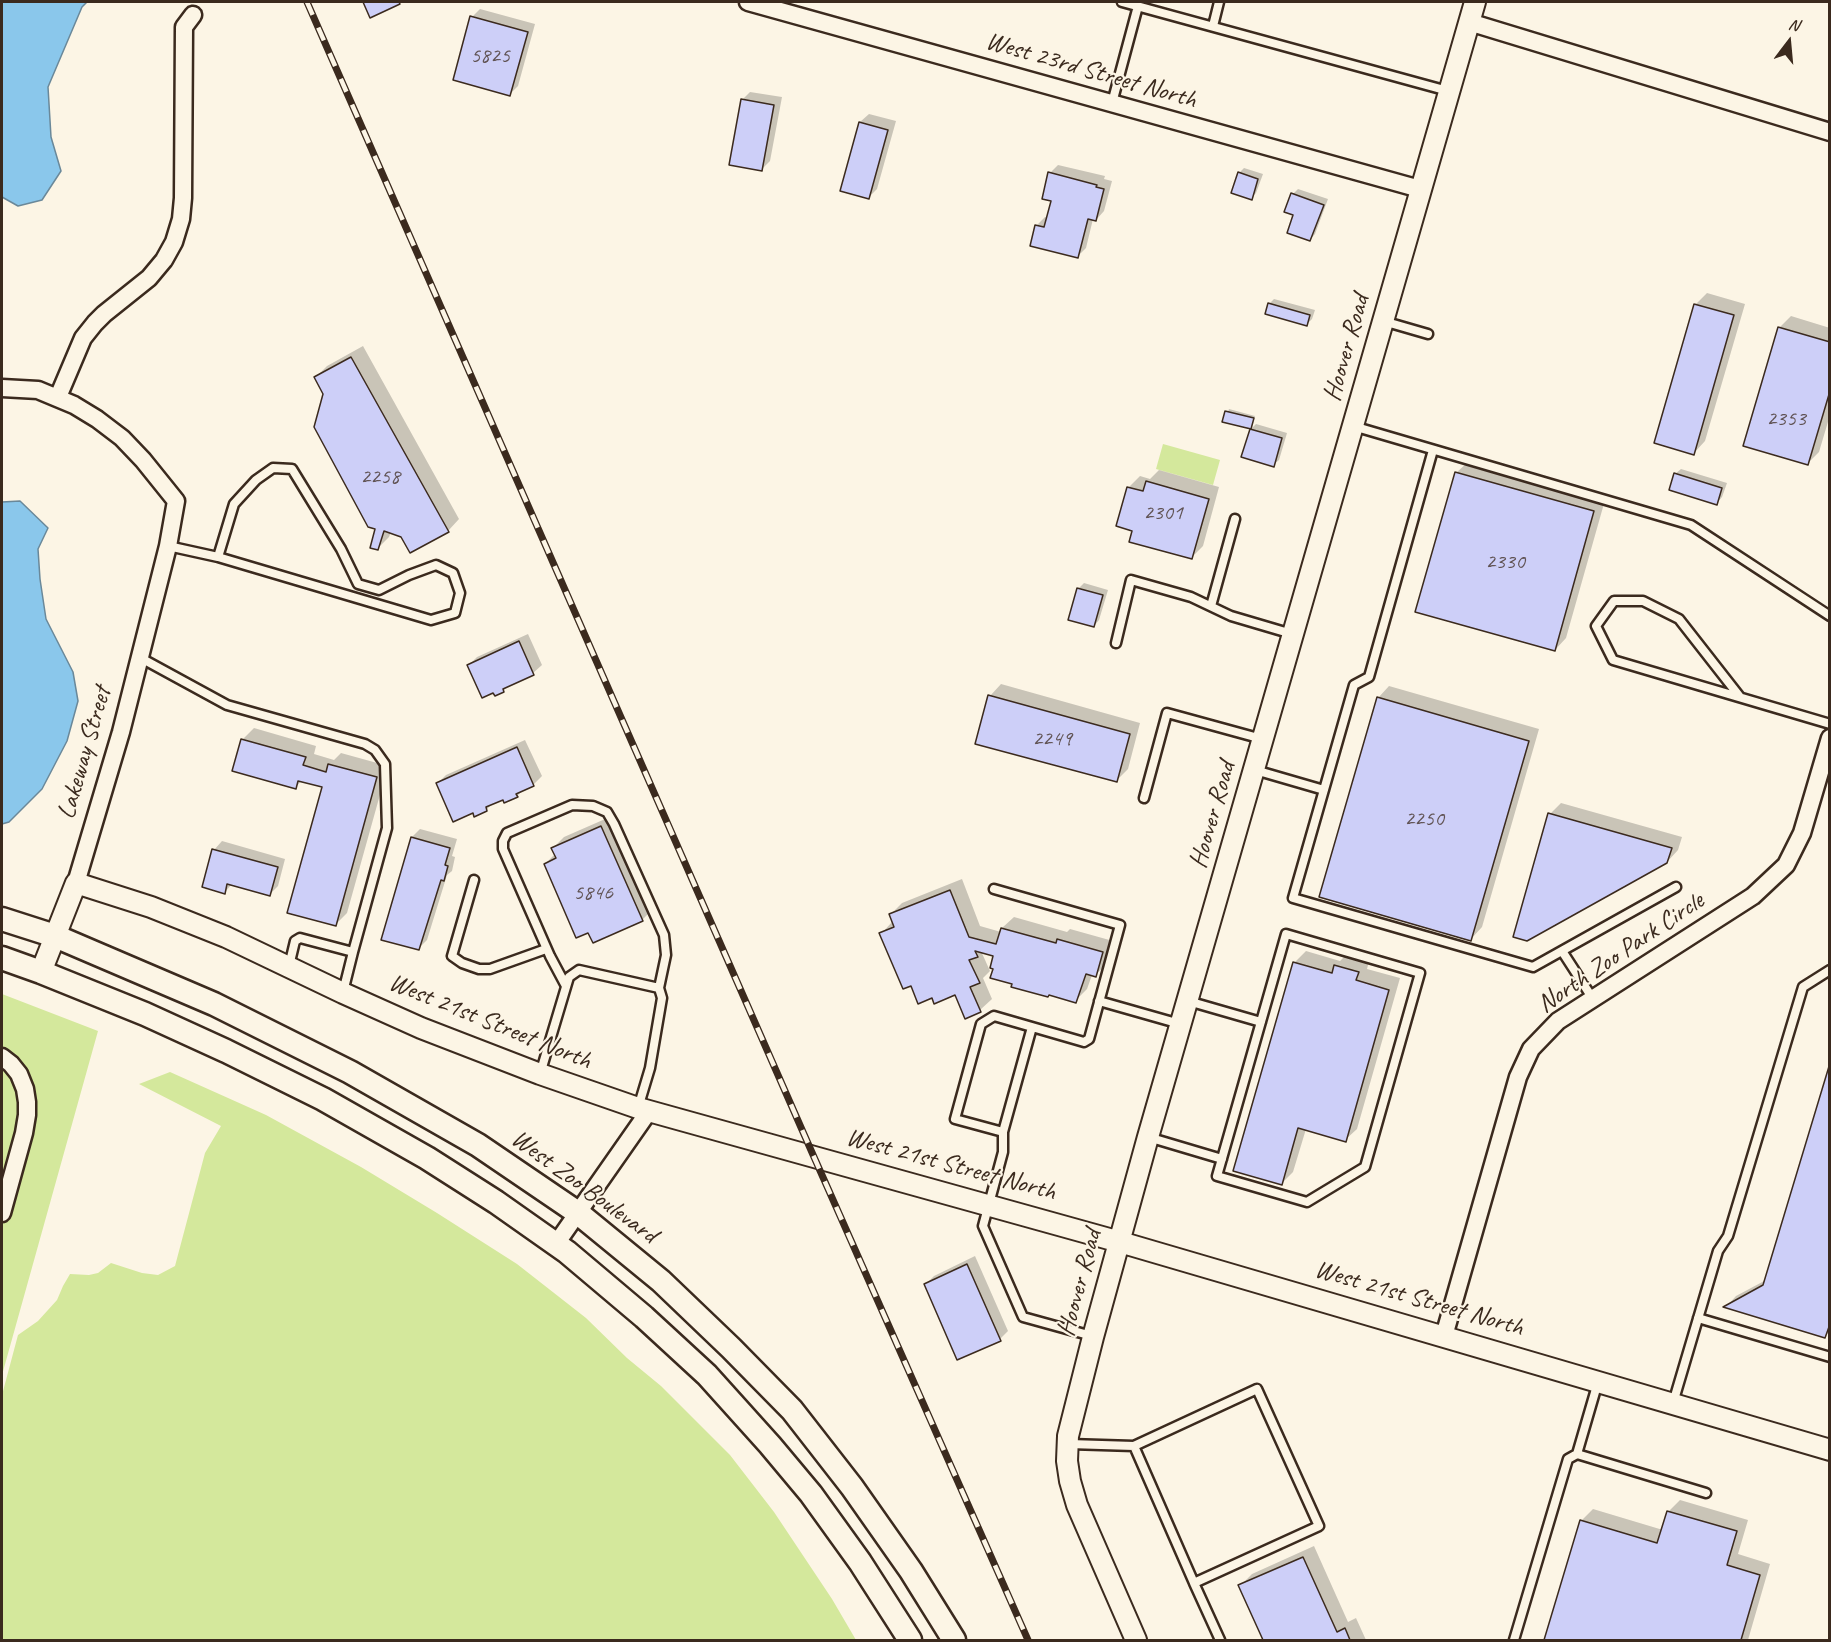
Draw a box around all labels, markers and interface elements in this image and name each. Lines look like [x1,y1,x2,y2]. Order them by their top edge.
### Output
north arrow [1759,12,1819,72]
text: N [1786,14,1801,36]
street label: West 23rd Street North [982,26,1200,116]
house number: 5825 [470,43,510,69]
street label: Hoover Road [1317,291,1377,405]
house number: 2353 [1766,406,1806,432]
house number: 2258 [360,464,400,490]
house number: 2301 [1143,500,1183,526]
house number: 2330 [1485,549,1525,575]
street label: Lakeway Street [51,683,119,823]
house number: 2249 [1032,726,1072,752]
street label: Hoover Road [1183,758,1243,872]
house number: 2250 [1404,806,1444,832]
house number: 5846 [573,880,613,906]
street label: North Zoo Park Circle [1532,886,1710,1020]
street label: West 21st Street North [384,967,596,1077]
street label: West 21st Street North [843,1122,1059,1208]
street label: West Zoo Boulevard [505,1123,663,1251]
street label: Hoover Road [1051,1226,1109,1340]
street label: West 21st Street North [1311,1254,1527,1344]

